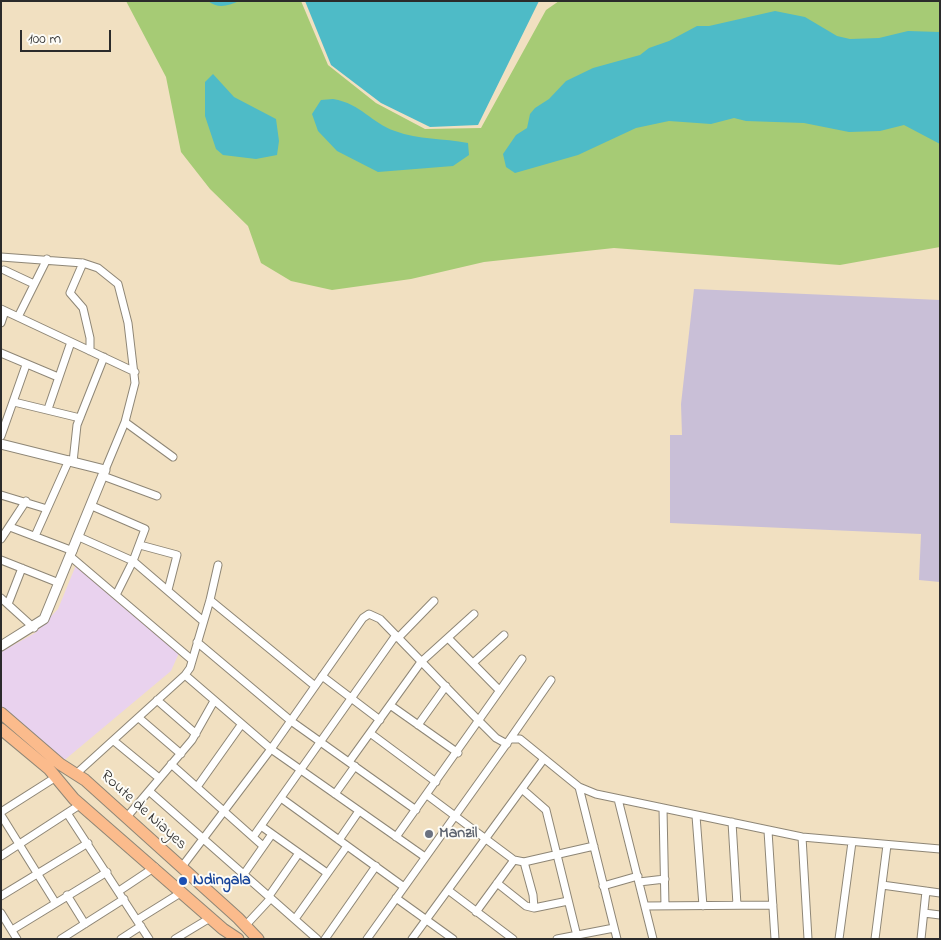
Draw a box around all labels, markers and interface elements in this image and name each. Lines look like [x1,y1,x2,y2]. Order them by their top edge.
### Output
scale bar [22,20,114,52]
text: 100 m [28,28,61,50]
street label: Route de Niayes [96,767,190,855]
place label: Manzil [439,824,478,844]
marker: Manzil [423,828,435,840]
place label: Ndingala [193,871,251,891]
marker: Ndingala [177,875,189,887]

